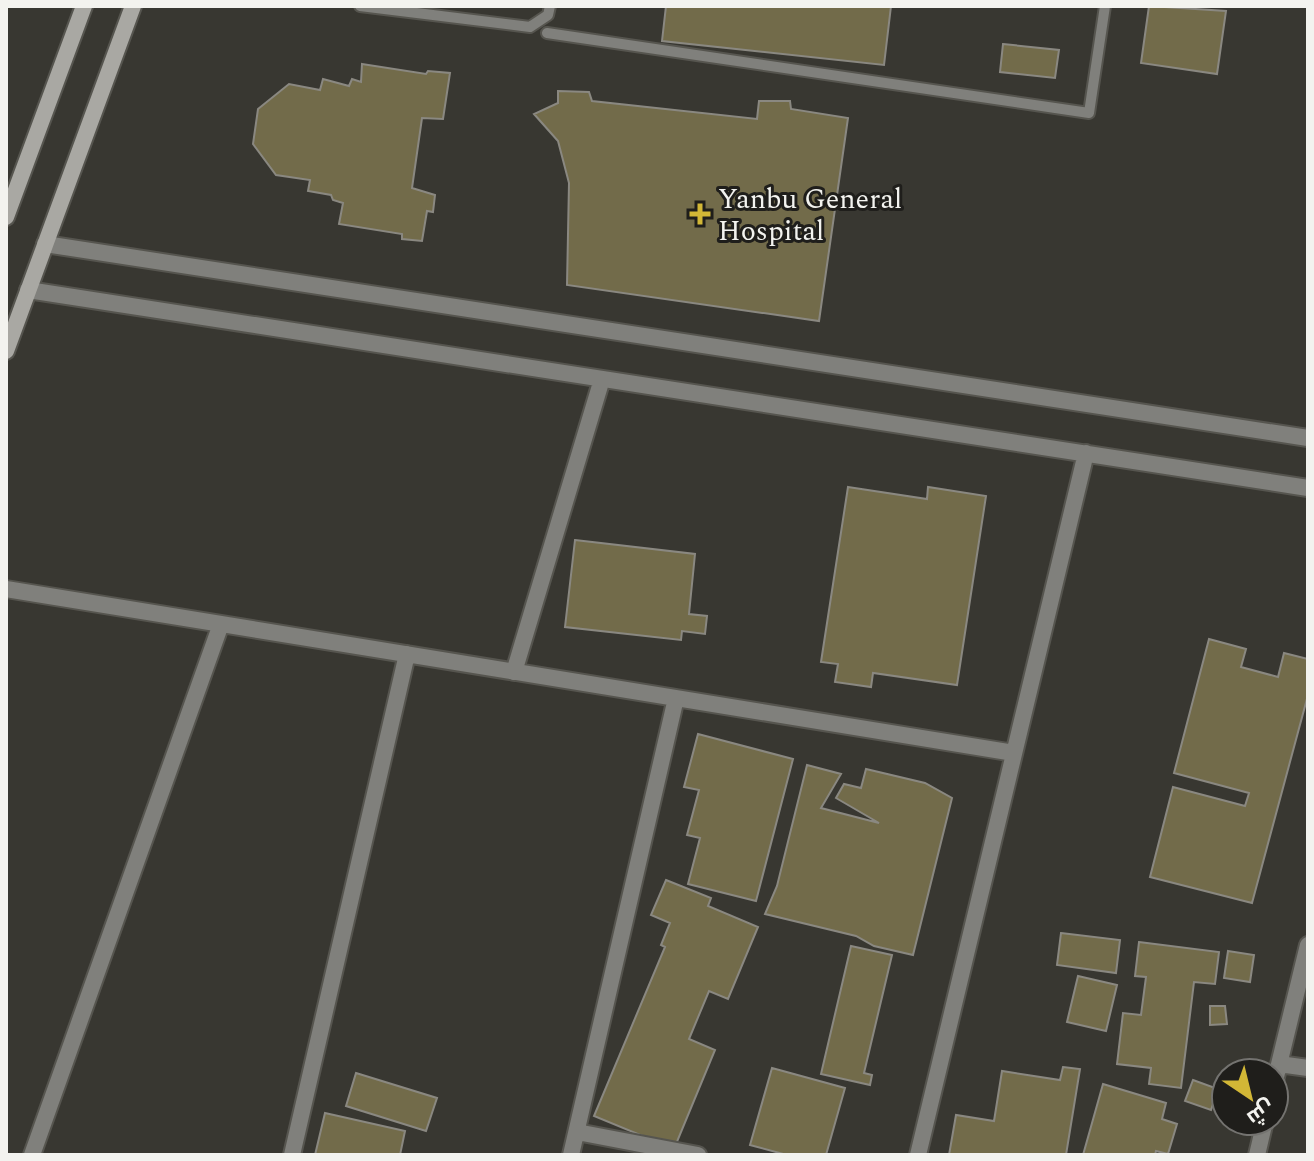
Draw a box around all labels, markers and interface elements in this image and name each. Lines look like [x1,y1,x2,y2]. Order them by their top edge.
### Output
place label: Yanbu General Hospital [718,178,902,253]
marker: Yanbu General Hospital [689,203,711,225]
north arrow [1210,1057,1290,1137]
text: ش [1240,1091,1282,1134]

